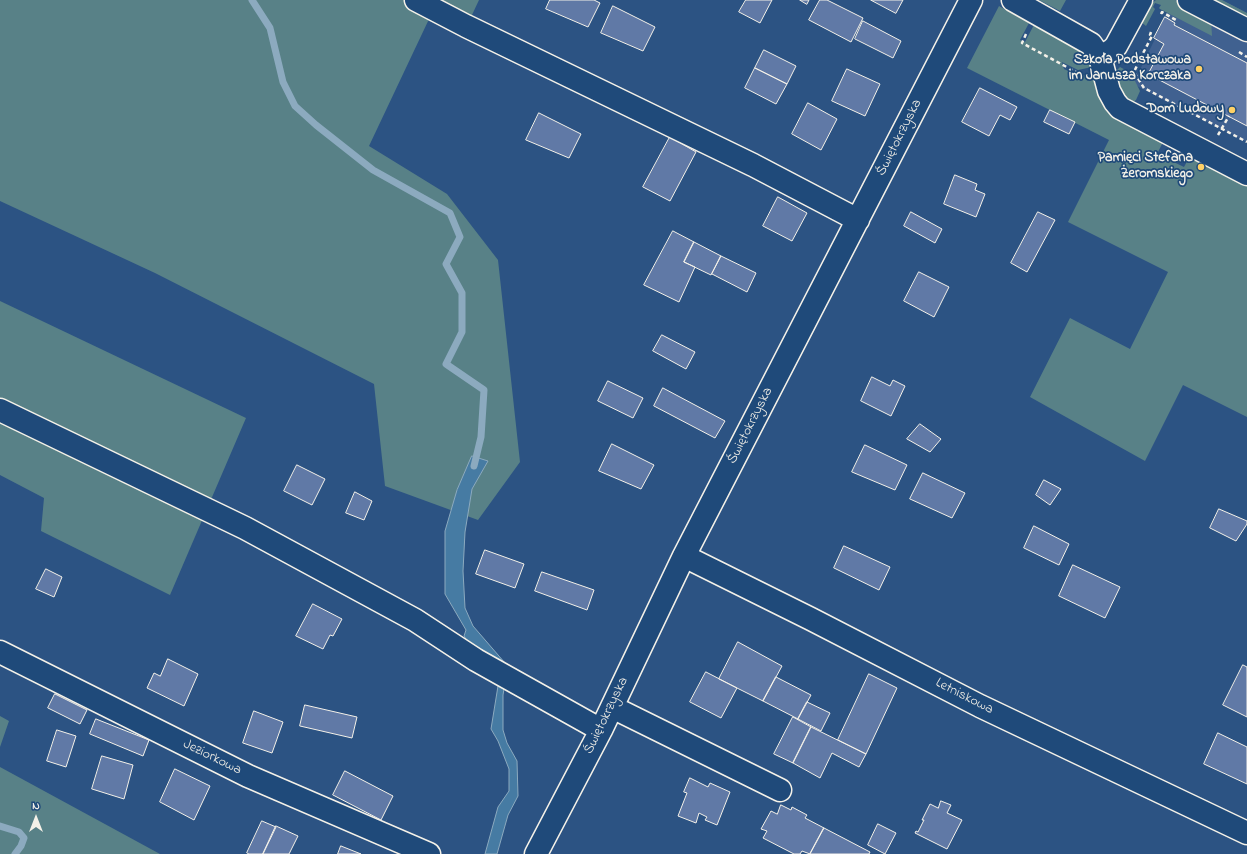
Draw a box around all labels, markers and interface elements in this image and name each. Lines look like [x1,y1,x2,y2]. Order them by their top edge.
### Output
place label: Szkoła Podstawowa im Janusza Korczaka [1069,53,1191,86]
marker: Szkoła Podstawowa im Janusza Korczaka [1194,64,1204,74]
street label: Świętokrzyska [874,97,926,179]
place label: Dom Ludowy [1147,102,1224,118]
marker: Dom Ludowy [1227,105,1237,115]
place label: Pamięci Stefana Żeromskiego [1098,151,1193,184]
marker: Pamięci Stefana Żeromskiego [1196,162,1206,172]
street label: Świętokrzyska [725,385,777,467]
street label: Świętokrzyska [581,675,633,757]
street label: Letniskowa [932,675,996,719]
street label: Jeziorkowa [180,737,244,779]
north arrow [16,798,56,838]
text: N [32,798,40,814]

